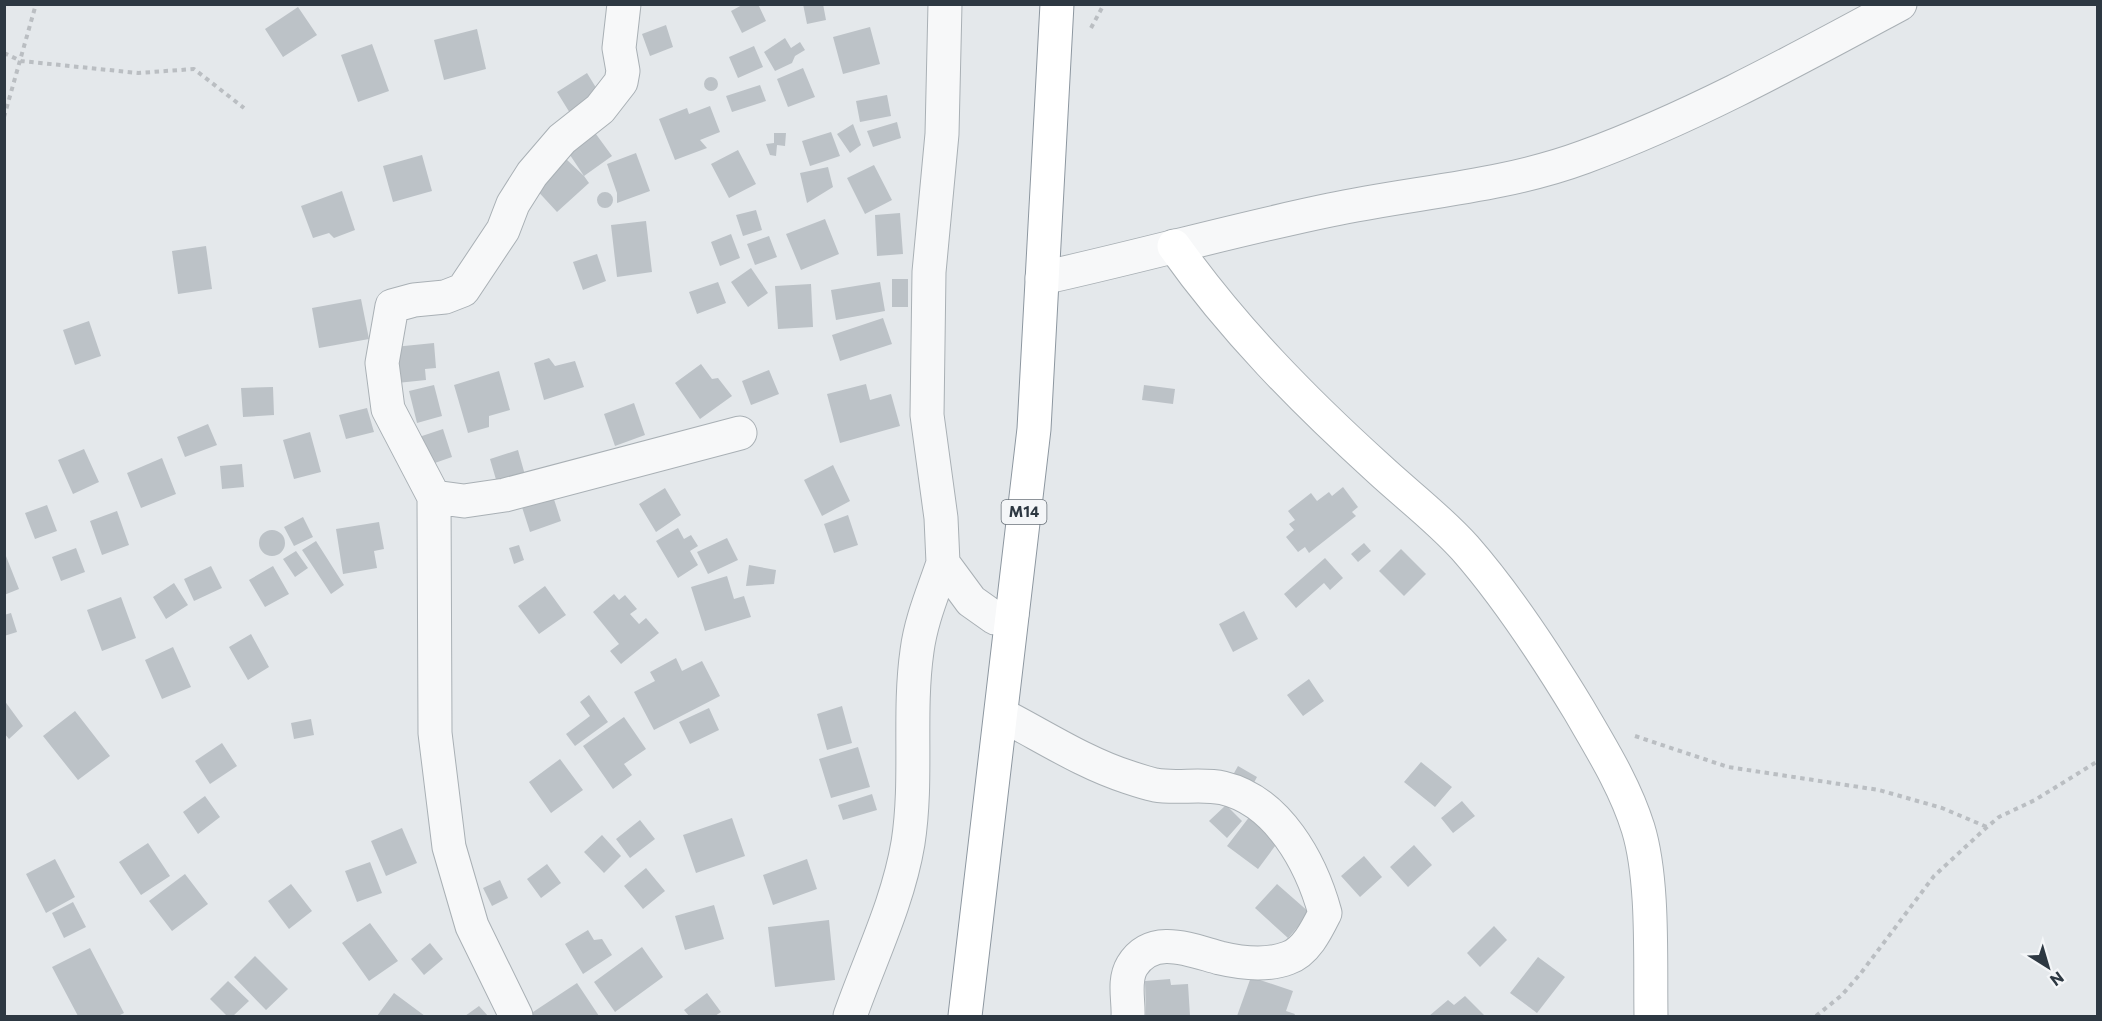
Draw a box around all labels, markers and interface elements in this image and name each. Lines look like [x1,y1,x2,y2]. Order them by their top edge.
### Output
road number: M14 [1002,500,1046,524]
north arrow [2018,937,2078,997]
text: N [2047,968,2068,991]

